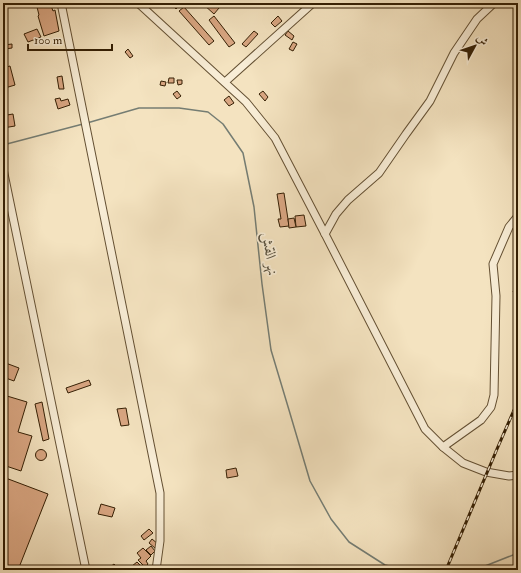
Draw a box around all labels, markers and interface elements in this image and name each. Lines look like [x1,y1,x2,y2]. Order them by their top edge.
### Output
scale bar [28,26,112,52]
north arrow [455,26,495,66]
text: ش [474,32,491,48]
text: 100 m [34,33,63,48]
water label: نهر القش [258,231,282,277]

